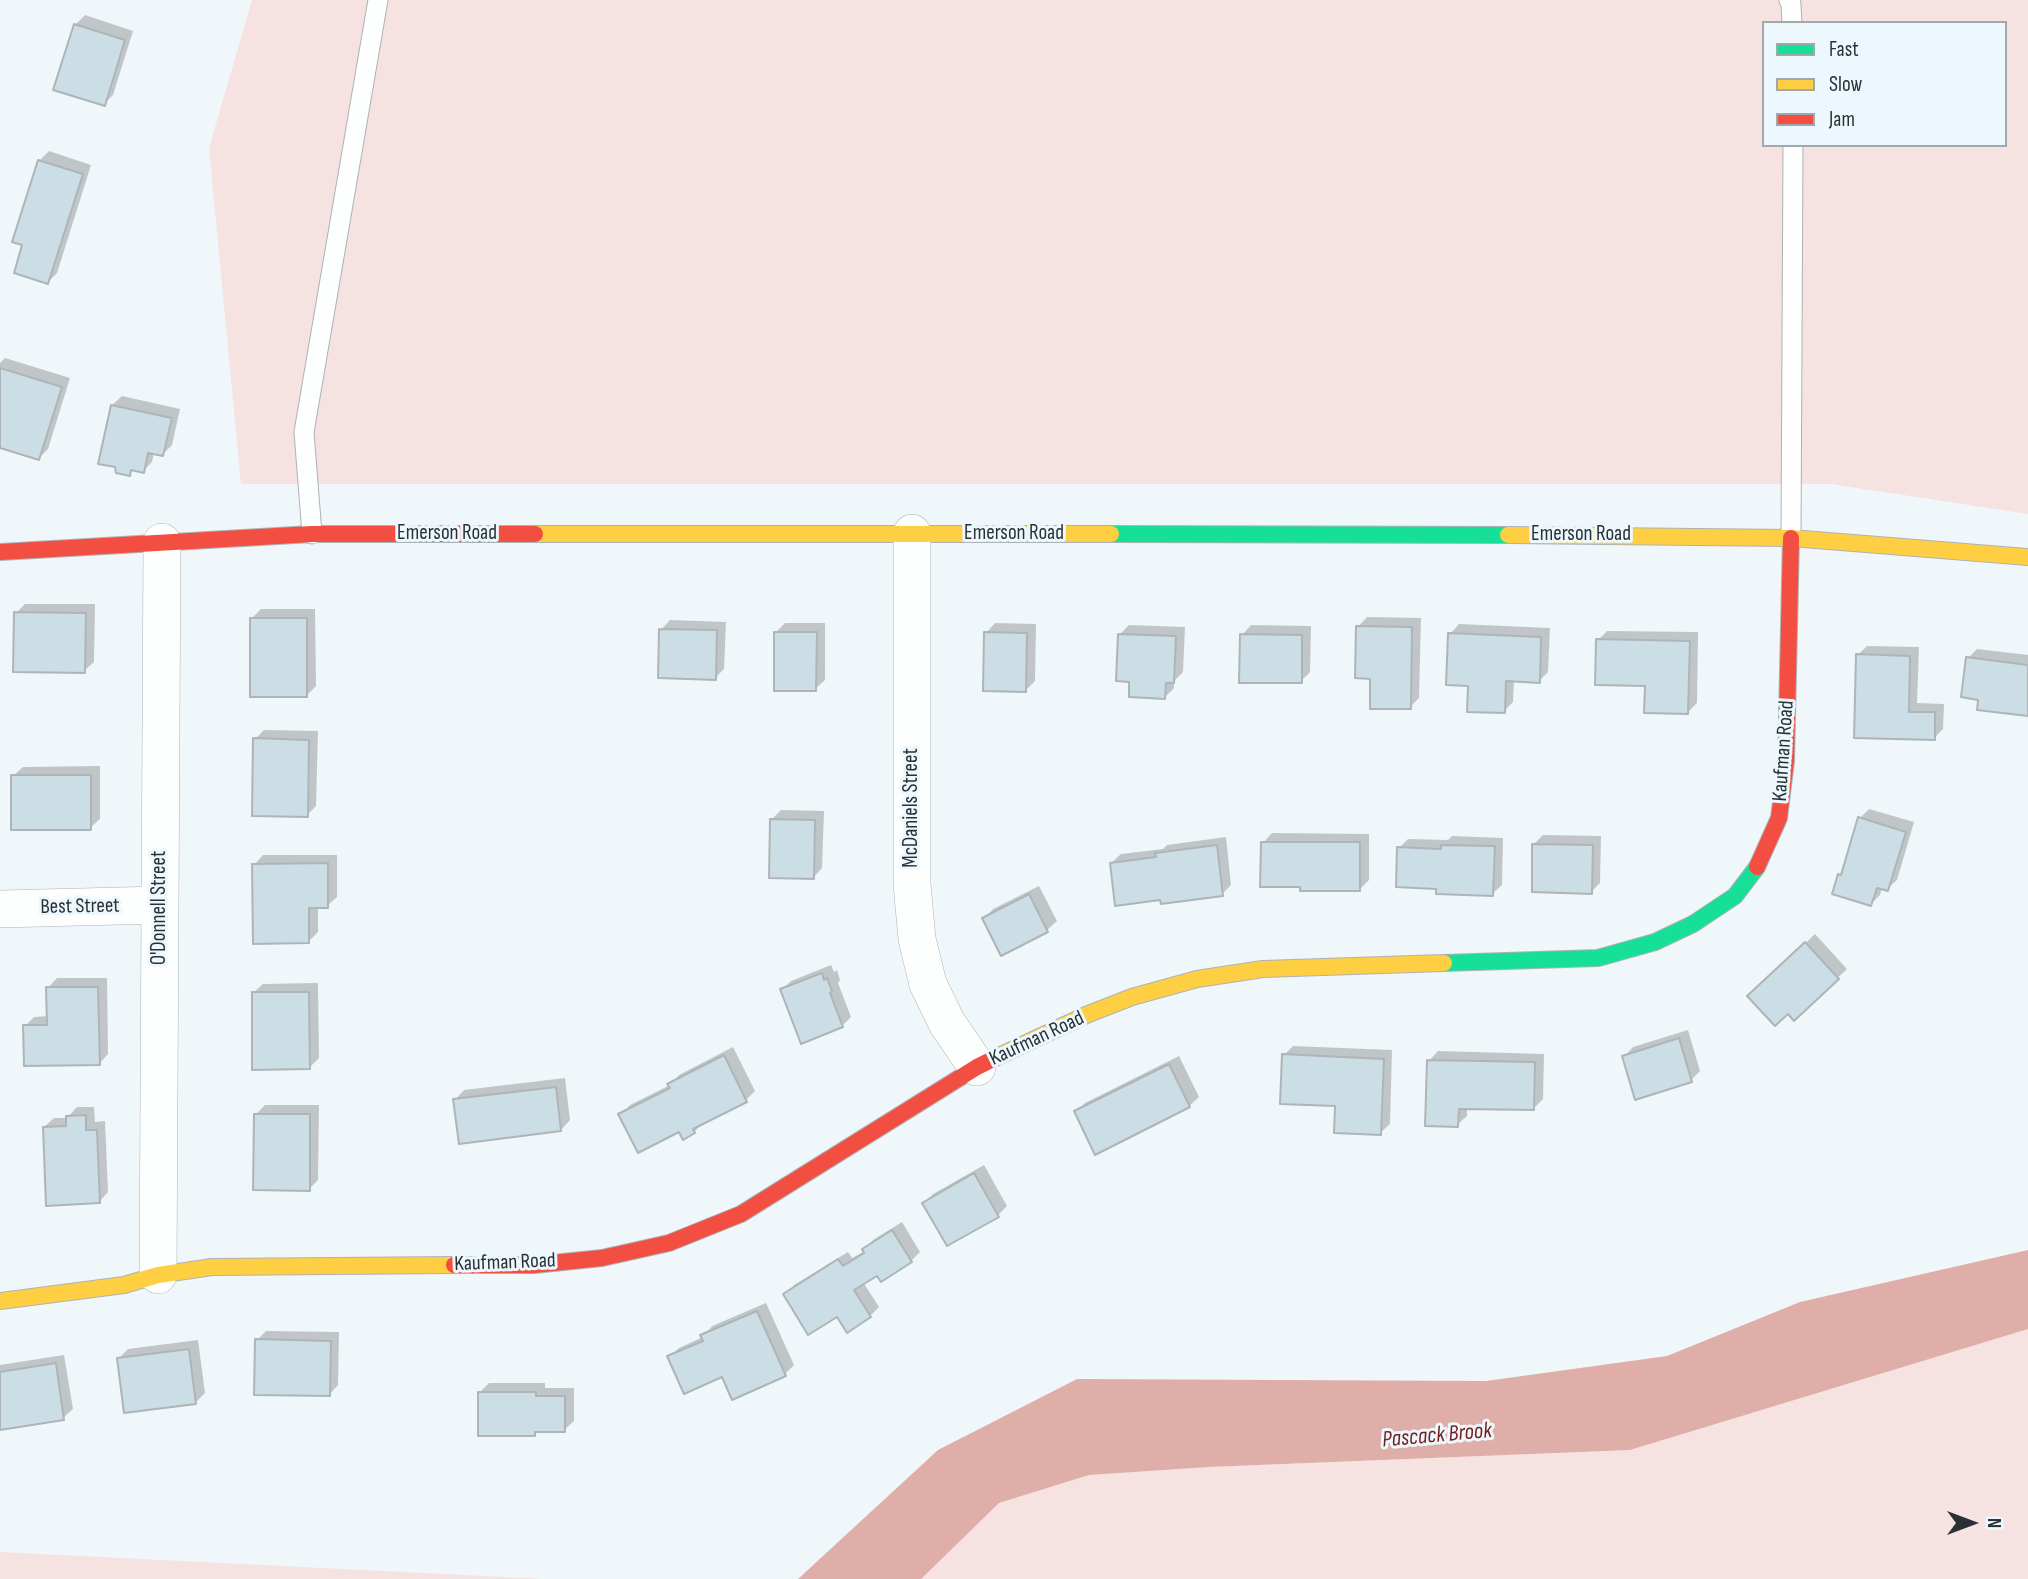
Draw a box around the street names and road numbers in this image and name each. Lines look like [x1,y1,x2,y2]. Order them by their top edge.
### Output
street label: Emerson Road [397,521,497,547]
street label: Emerson Road [964,521,1064,547]
street label: Emerson Road [1531,522,1631,548]
street label: Kaufman Road [1768,700,1800,802]
street label: McDaniels Street [899,748,925,868]
street label: O'Donnell Street [147,851,173,965]
street label: Best Street [40,894,120,920]
street label: Kaufman Road [986,1006,1088,1072]
street label: Kaufman Road [454,1249,556,1277]

